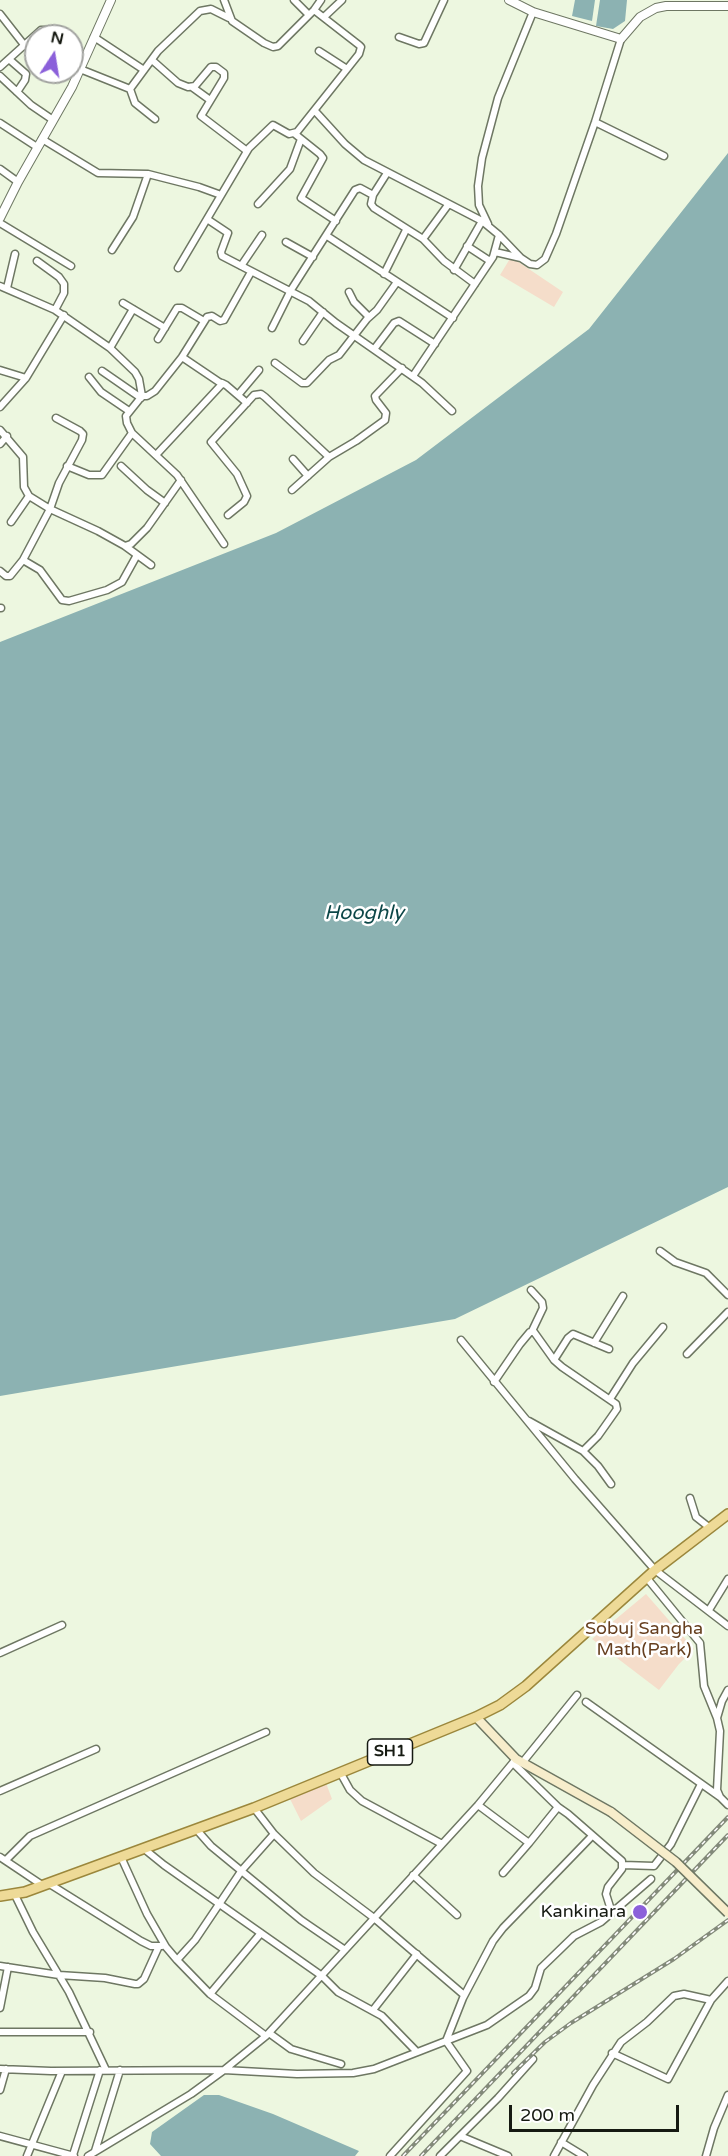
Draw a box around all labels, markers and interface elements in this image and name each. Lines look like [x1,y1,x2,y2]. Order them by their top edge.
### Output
north arrow [24,24,84,84]
text: N [49,27,66,49]
water label: Hooghly [324,902,404,926]
park label: Sobuj Sangha Math(Park) [585,1618,703,1660]
road number: SH1 [368,1739,412,1765]
place label: Kankinara [540,1901,626,1923]
marker: Kankinara [631,1903,649,1921]
scale bar [512,2093,682,2131]
text: 200 m [520,2104,575,2126]

